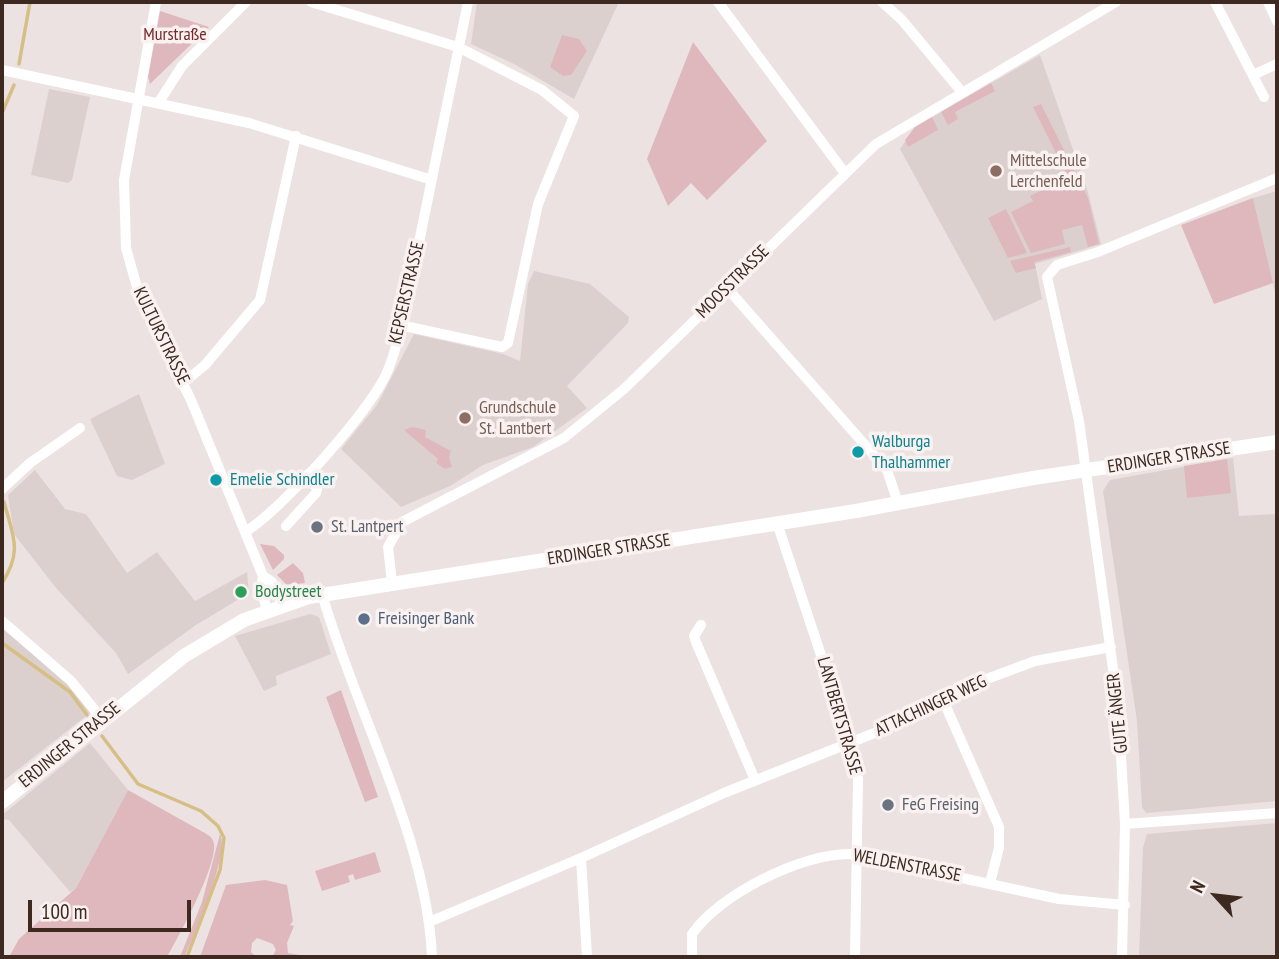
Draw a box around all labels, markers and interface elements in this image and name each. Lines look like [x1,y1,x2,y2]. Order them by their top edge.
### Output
park label: Murstraße [143,24,207,46]
place label: Mittelschule Lerchenfeld [1010,150,1087,192]
marker: Mittelschule Lerchenfeld [988,163,1004,179]
street label: KEPSERSTRASSE [385,240,429,346]
street label: MOOSSTRASSE [692,241,774,323]
street label: KULTURSTRASSE [128,284,194,388]
place label: Grundschule St. Lantbert [479,397,556,440]
marker: Grundschule St. Lantbert [457,410,473,426]
place label: Walburga Thalhammer [872,431,950,474]
street label: ERDINGER STRASSE [1106,438,1232,478]
marker: Walburga Thalhammer [850,444,866,460]
place label: Emelie Schindler [230,469,334,491]
marker: Emelie Schindler [208,472,224,488]
place label: St. Lantpert [331,516,404,538]
marker: St. Lantpert [309,519,325,535]
street label: ERDINGER STRASSE [546,530,672,570]
place label: Bodystreet [255,581,321,603]
marker: Bodystreet [233,584,249,600]
place label: Freisinger Bank [378,608,474,630]
marker: Freisinger Bank [356,611,372,627]
street label: LANTBERTSTRASSE [812,655,866,777]
street label: ATTACHINGER WEG [872,671,990,741]
street label: GUTE ÄNGER [1103,671,1133,755]
street label: ERDINGER STRASSE [15,697,125,793]
place label: FeG Freising [902,794,979,816]
marker: FeG Freising [880,797,896,813]
street label: WELDENSTRASSE [851,845,963,887]
north arrow [1181,861,1251,931]
text: N [1184,876,1210,896]
scale bar [32,886,194,930]
text: 100 m [41,898,87,925]

